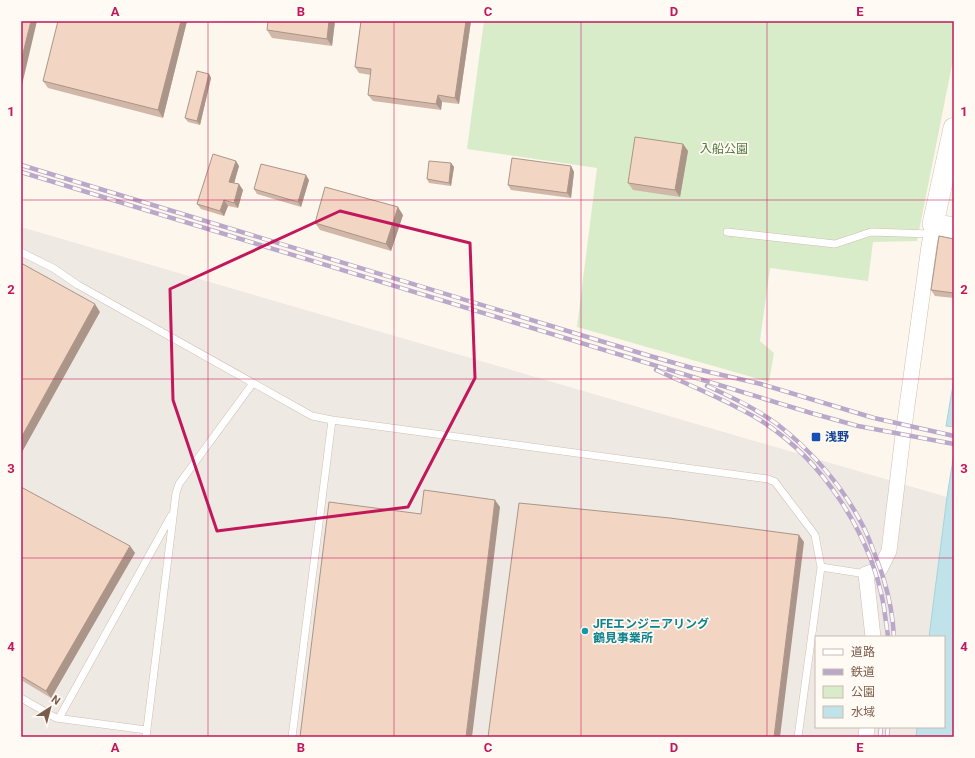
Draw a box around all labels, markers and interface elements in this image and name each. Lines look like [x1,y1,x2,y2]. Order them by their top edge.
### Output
text: A [111,4,120,19]
text: B [297,4,305,19]
text: C [484,4,493,19]
text: D [670,4,678,19]
text: E [856,4,864,19]
text: 1 [7,104,15,119]
text: 1 [960,104,968,119]
park label: 入船公園 [700,142,748,156]
text: 2 [7,282,15,297]
text: 2 [960,282,968,297]
place label: 浅野 [825,430,849,444]
marker: 浅野 [810,431,822,443]
text: 3 [7,461,15,476]
text: 3 [960,461,968,476]
place label: JFEエンジニアリング 鶴見事業所 [593,617,709,645]
marker: JFEエンジニアリング 鶴見事業所 [580,626,590,636]
legend [815,636,945,728]
text: 4 [7,639,15,654]
text: 4 [960,639,968,654]
text: 道路 [851,645,875,659]
text: 鉄道 [851,665,875,679]
text: 公園 [851,685,875,699]
north arrow [30,688,70,728]
text: N [49,693,63,708]
text: 水域 [851,705,875,719]
text: A [111,740,120,755]
text: B [297,740,305,755]
text: C [484,740,493,755]
text: D [670,740,678,755]
text: E [856,740,864,755]

